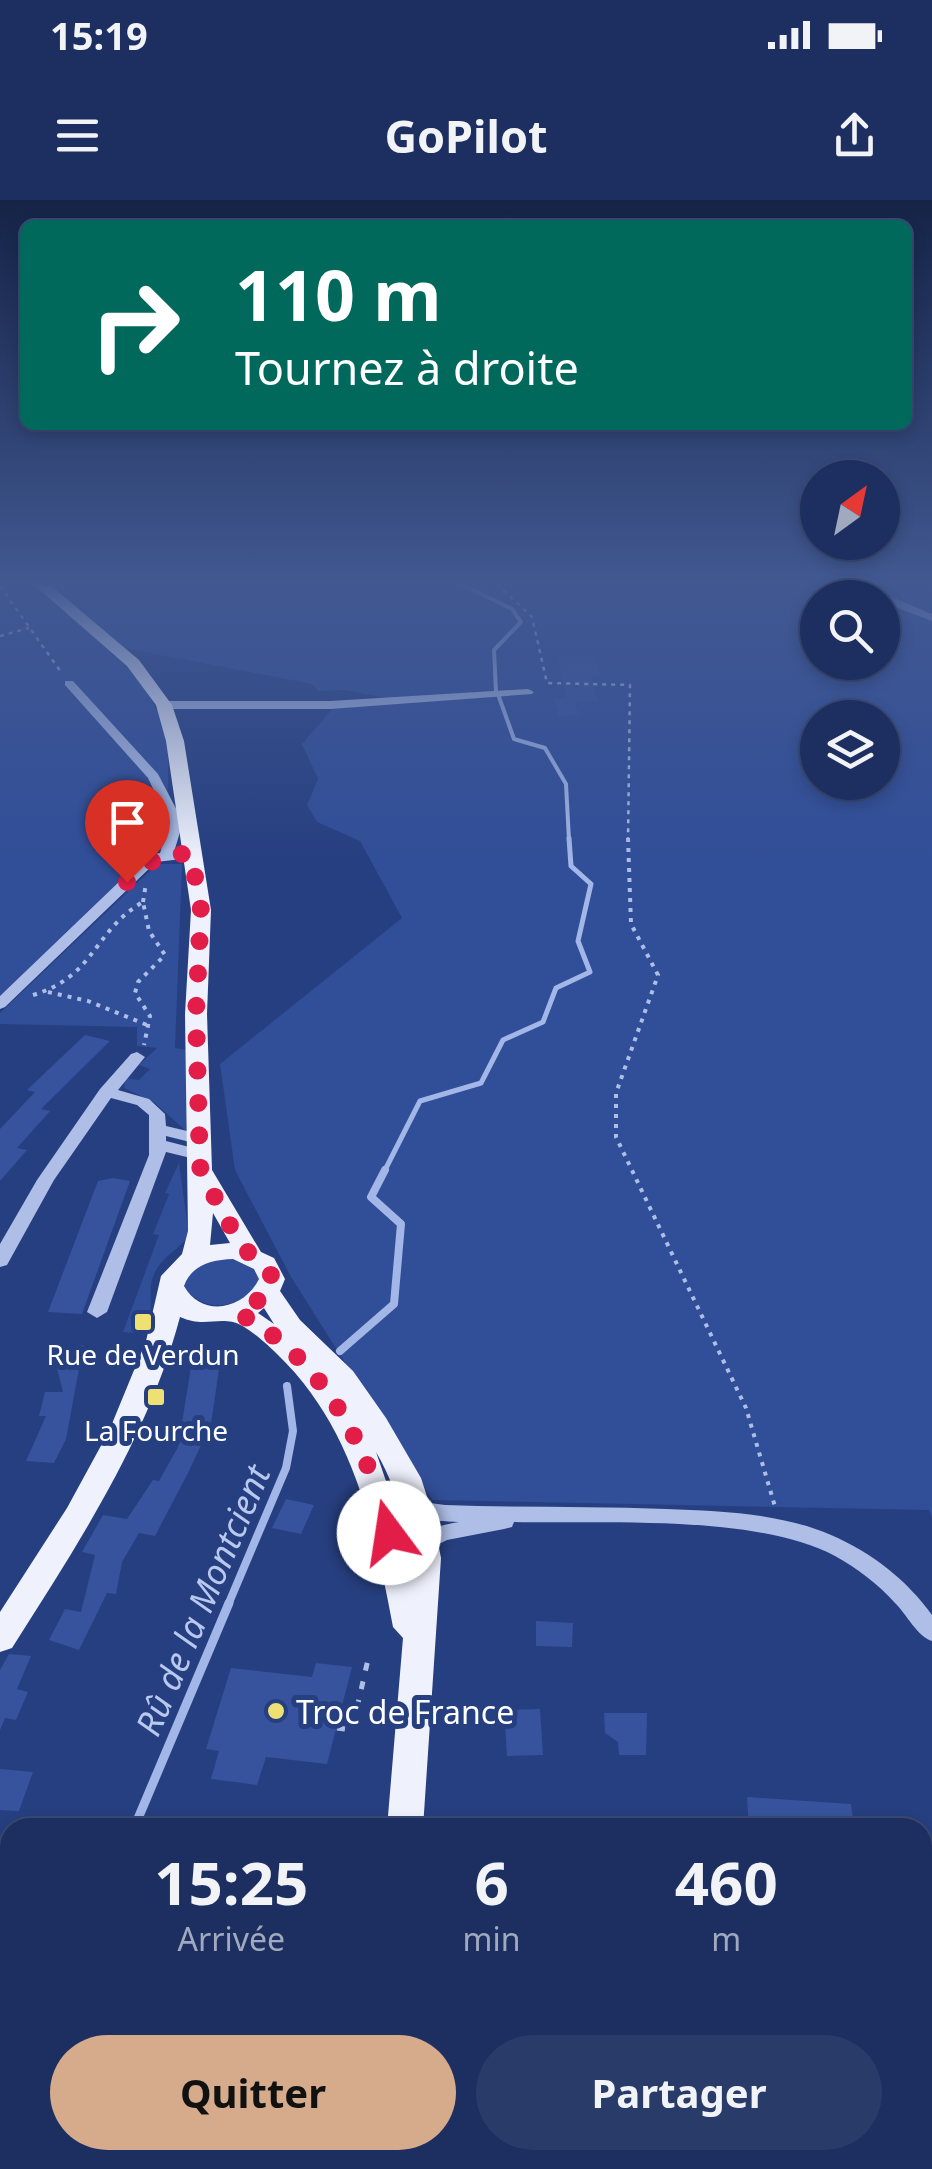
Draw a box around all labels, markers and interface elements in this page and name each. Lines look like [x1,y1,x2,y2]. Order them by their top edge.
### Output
text: 15:19 [50,9,148,61]
text: GoPilot [384,105,548,166]
icon: menu [50,108,105,163]
icon: share [827,108,882,163]
text: 110 m [235,246,442,342]
icon: right [70,260,200,390]
text: Tournez à droite [235,337,579,398]
north arrow [800,460,900,560]
map controls [800,460,900,800]
button: search [800,580,900,680]
button: layers [800,700,900,800]
pin [85,780,170,883]
icon: arrive [100,795,155,850]
marker: Rue de Verdun [132,1311,154,1333]
place label: Rue de Verdun [47,1335,239,1373]
marker: La Fourche [145,1386,167,1408]
place label: La Fourche [84,1411,228,1449]
water label: Rû de la Montcient [124,1456,281,1742]
position arrow [337,1481,441,1585]
place label: Troc de France [296,1690,514,1733]
marker: Troc de France [265,1700,287,1722]
text: 15:25 [154,1841,308,1923]
text: 6 [474,1841,509,1923]
text: 460 [675,1841,778,1923]
text: Arrivée [178,1917,285,1960]
text: min [463,1917,521,1960]
text: m [711,1917,741,1960]
button: Quitter [50,2035,456,2150]
button: Partager [476,2035,882,2150]

